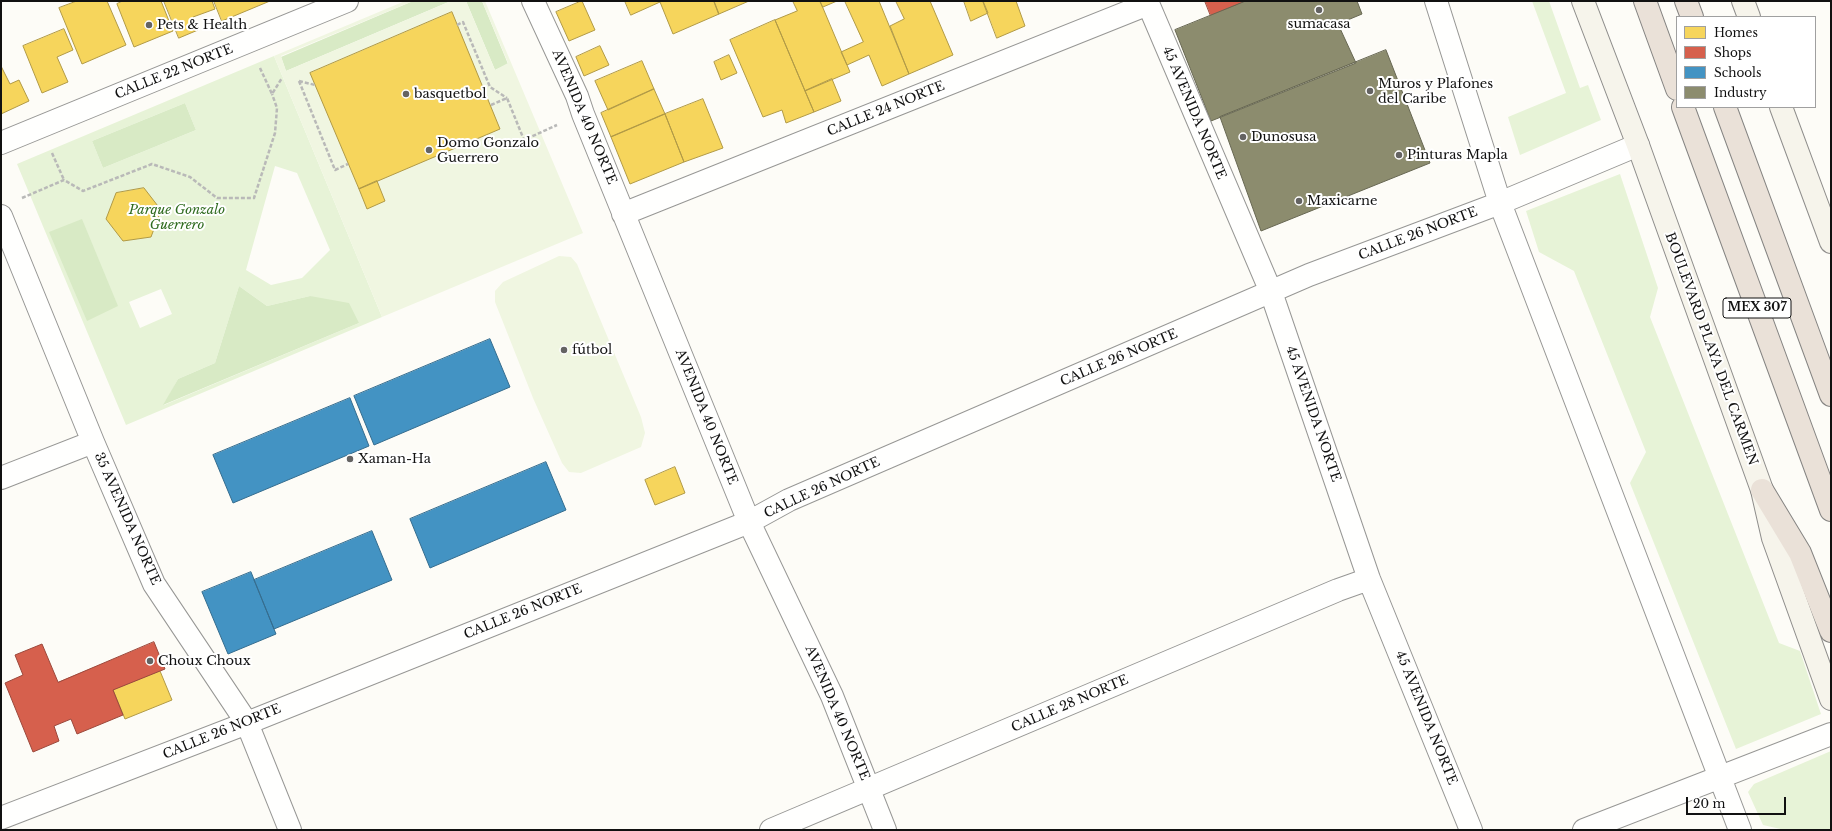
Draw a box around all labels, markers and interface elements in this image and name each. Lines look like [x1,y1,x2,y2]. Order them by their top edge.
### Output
marker: sumacasa [1314,5,1324,15]
place label: sumacasa [1287,16,1351,32]
legend [1676,16,1816,108]
place label: Pets & Health [157,17,247,33]
marker: Pets & Health [144,20,154,30]
text: Homes [1714,25,1758,40]
street label: CALLE 22 NORTE [113,41,235,103]
street label: 45 AVENIDA NORTE [1159,44,1229,182]
text: Shops [1714,45,1751,60]
street label: AVENIDA 40 NORTE [549,47,619,187]
text: Schools [1714,65,1761,80]
place label: Muros y Plafones del Caribe [1378,76,1493,107]
street label: CALLE 24 NORTE [825,78,947,140]
text: Industry [1714,85,1767,100]
place label: basquetbol [414,86,486,102]
marker: Muros y Plafones del Caribe [1365,86,1375,96]
marker: basquetbol [401,89,411,99]
place label: Dunosusa [1251,129,1316,145]
marker: Dunosusa [1238,132,1248,142]
place label: Domo Gonzalo Guerrero [437,135,539,166]
marker: Domo Gonzalo Guerrero [424,145,434,155]
place label: Pinturas Mapla [1407,147,1508,163]
marker: Pinturas Mapla [1394,150,1404,160]
place label: Maxicarne [1307,193,1377,209]
marker: Maxicarne [1294,196,1304,206]
park label: Parque Gonzalo Guerrero [129,202,225,233]
street label: CALLE 26 NORTE [1356,204,1480,264]
street label: BOULEVARD PLAYA DEL CARMEN [1661,230,1761,468]
road number: MEX 307 [1723,298,1791,318]
street label: CALLE 26 NORTE [1058,326,1180,390]
place label: fútbol [572,342,612,358]
street label: 45 AVENIDA NORTE [1282,344,1344,484]
marker: fútbol [559,345,569,355]
street label: AVENIDA 40 NORTE [672,347,740,487]
street label: 35 AVENIDA NORTE [91,450,163,588]
place label: Xaman-Ha [358,451,431,467]
marker: Xaman-Ha [345,454,355,464]
street label: CALLE 26 NORTE [762,454,882,522]
street label: CALLE 26 NORTE [462,581,584,643]
street label: AVENIDA 40 NORTE [802,643,872,783]
street label: 45 AVENIDA NORTE [1392,649,1460,787]
place label: Choux Choux [158,653,251,669]
marker: Choux Choux [145,656,155,666]
street label: CALLE 28 NORTE [1009,672,1131,736]
street label: CALLE 26 NORTE [161,701,283,763]
scale bar [1688,789,1788,815]
text: 20 m [1693,796,1725,811]

